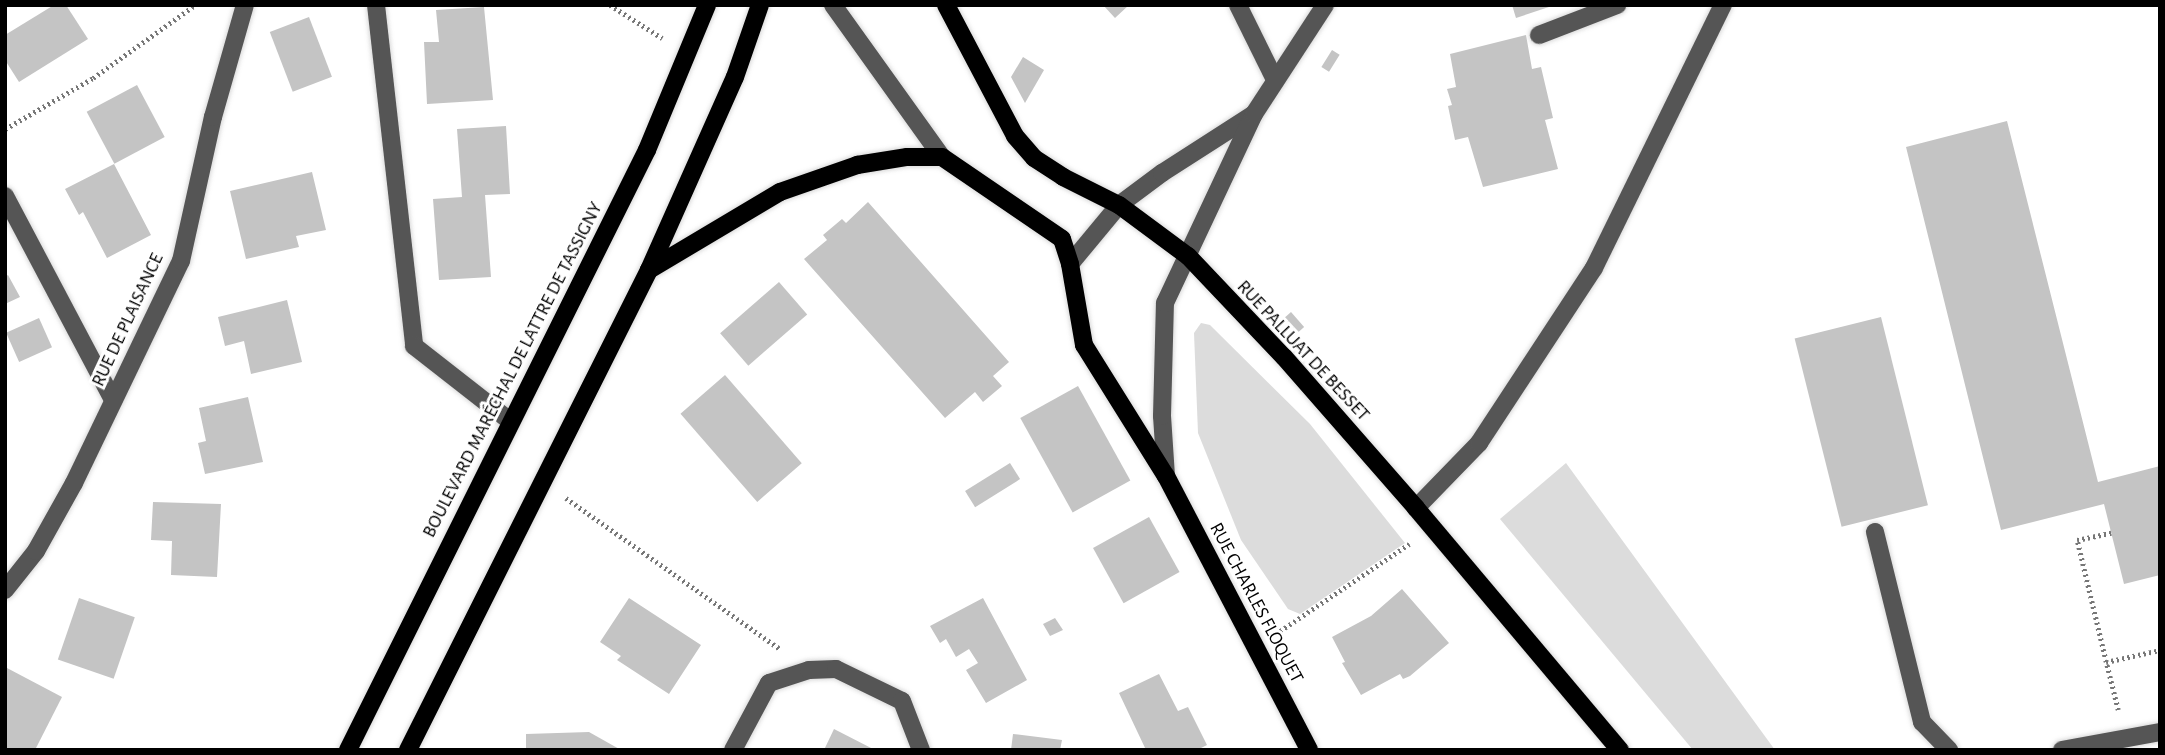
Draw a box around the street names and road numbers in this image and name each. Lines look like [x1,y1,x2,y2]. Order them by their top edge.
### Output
street label: BOULEVARD MARÉCHAL DE LATTRE DE TASSIGNY [418,198,608,542]
street label: RUE DE PLAISANCE [87,250,169,390]
street label: RUE PALLUAT DE BESSET [1232,276,1374,426]
street label: RUE CHARLES FLOQUET [1204,519,1308,687]

